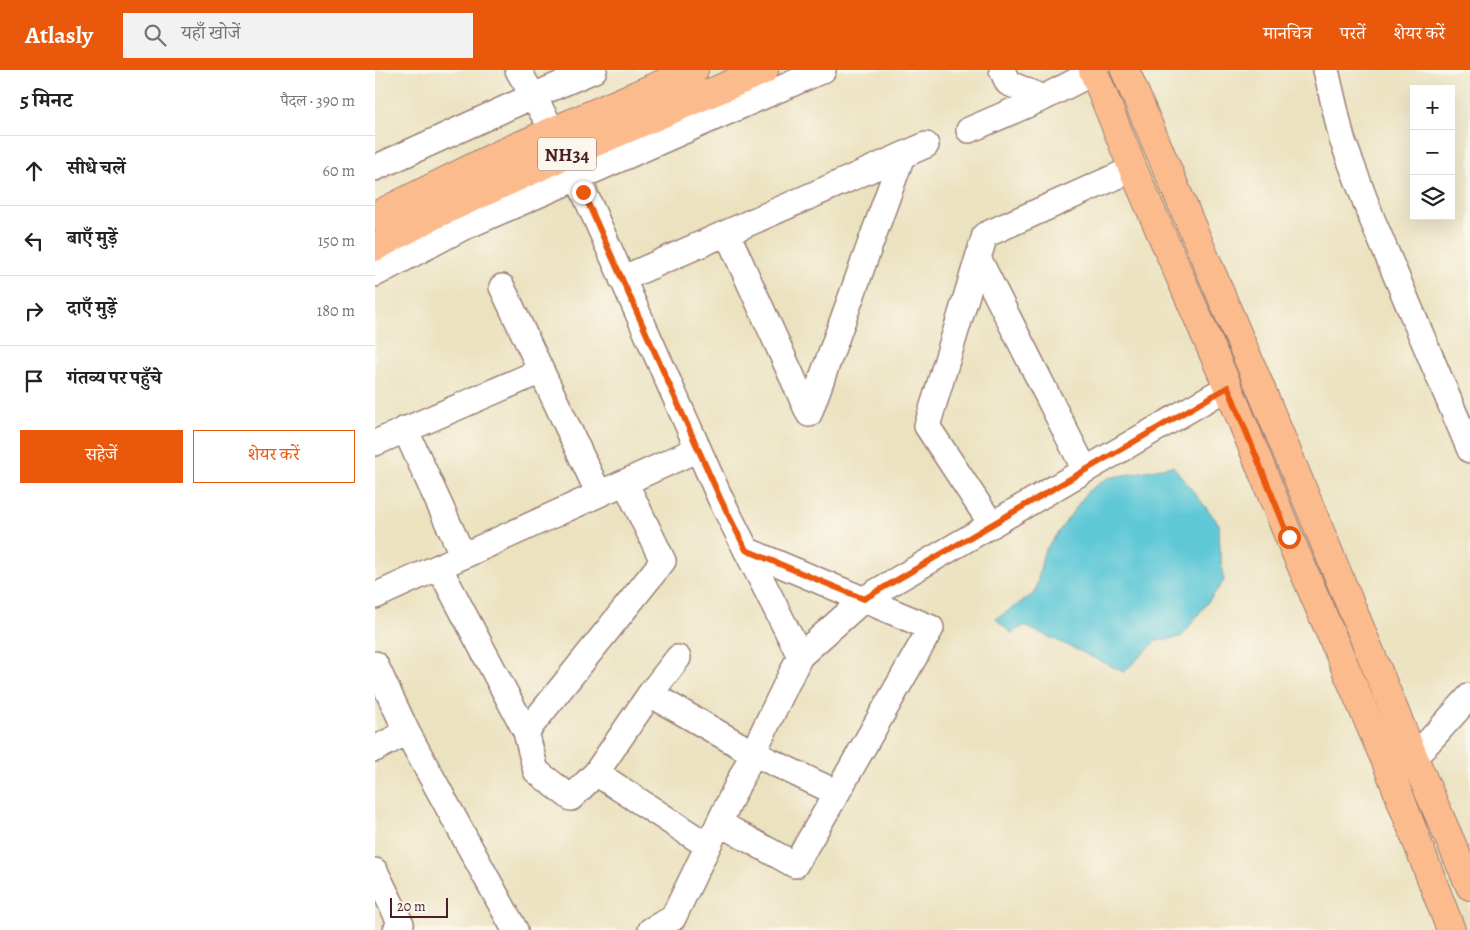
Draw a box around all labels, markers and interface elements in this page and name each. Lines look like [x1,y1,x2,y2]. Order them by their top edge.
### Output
search box [123,13,473,58]
text: Atlasly [25,19,93,51]
text: यहाँ खोजें [181,20,241,46]
icon: search [141,21,169,49]
text: मानचित्र [1263,21,1312,45]
text: परतें [1340,21,1366,45]
text: शेयर करें [1394,21,1445,45]
map controls [1410,85,1455,220]
button: + [1410,85,1455,130]
text: 5 मिनट [20,86,72,114]
text: पैदल · 390 m [280,90,355,112]
button: − [1410,130,1455,175]
road number: NH34 [538,138,596,170]
text: सीधे चलें [67,155,125,181]
icon: ahead [20,157,48,185]
text: 60 m [323,160,355,182]
button: layers [1410,175,1455,220]
route end [572,181,595,204]
text: बाएँ मुड़ें [67,225,117,251]
icon: left [20,227,48,255]
text: 150 m [318,230,355,252]
text: दाएँ मुड़ें [67,295,117,321]
icon: right [20,297,48,325]
text: 180 m [317,300,355,322]
text: गंतव्य पर पहुँचे [67,365,162,391]
icon: arrive [20,367,48,395]
button: सहेजें [20,430,183,483]
button: शेयर करें [193,430,355,483]
route start [1278,526,1301,549]
scale bar [390,895,447,918]
text: 20 m [397,897,426,916]

